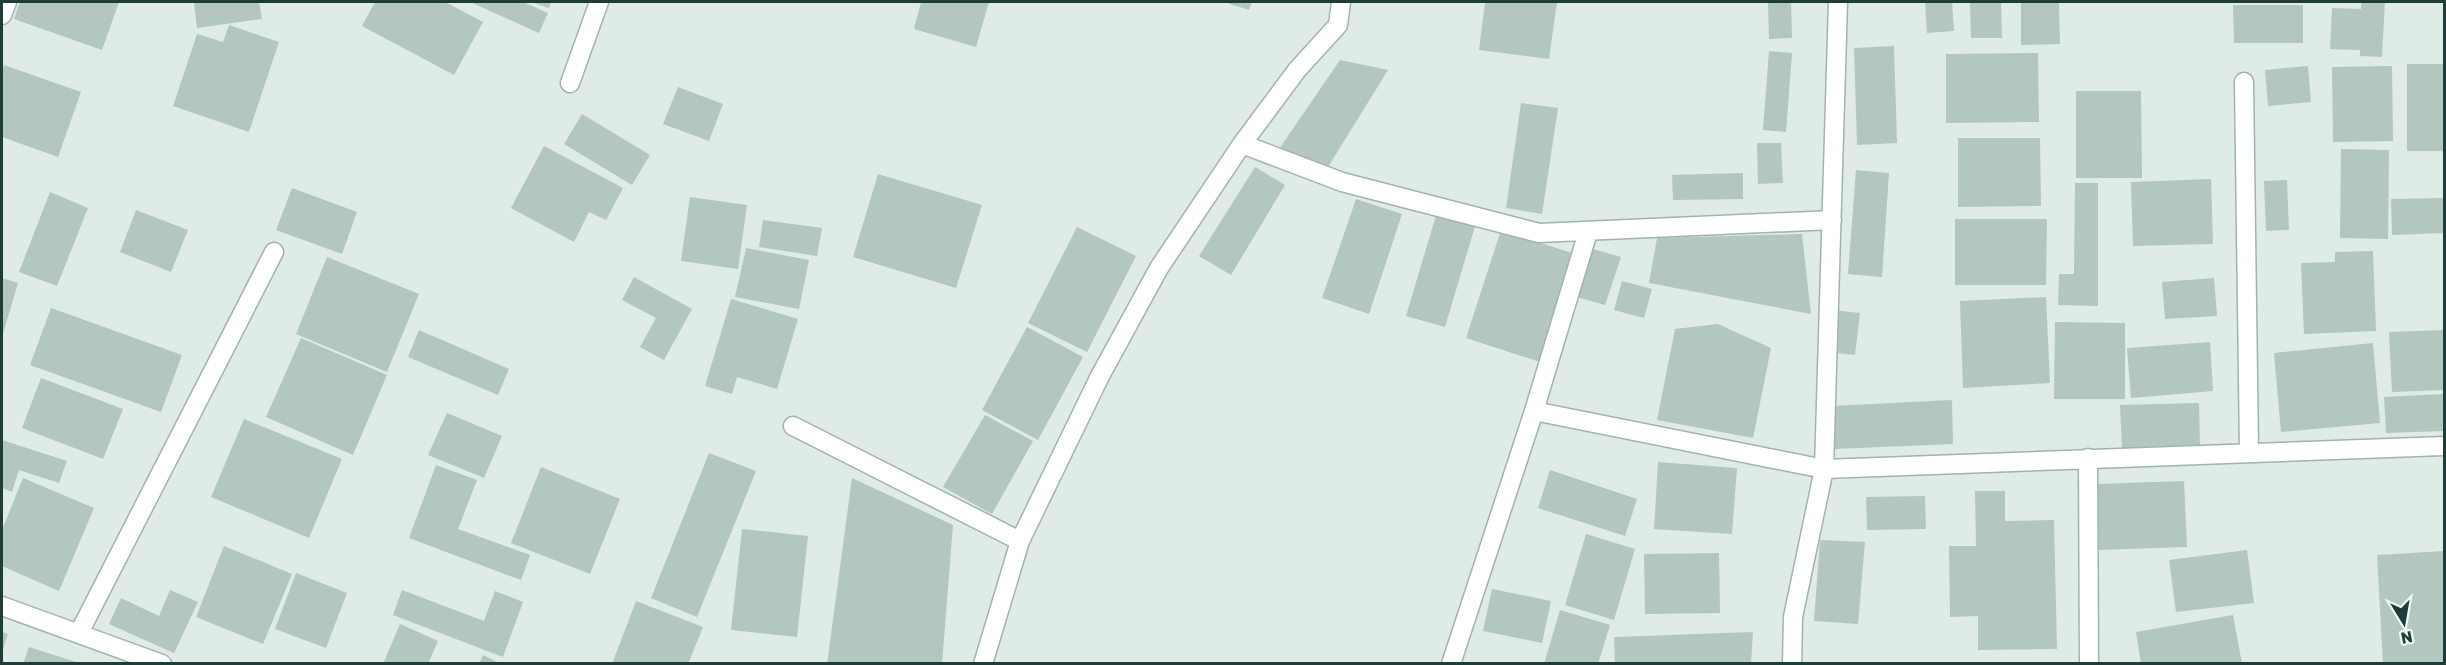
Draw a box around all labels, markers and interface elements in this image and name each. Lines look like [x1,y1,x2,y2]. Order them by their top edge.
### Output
north arrow [2374,593,2434,653]
text: N [2399,627,2414,648]

